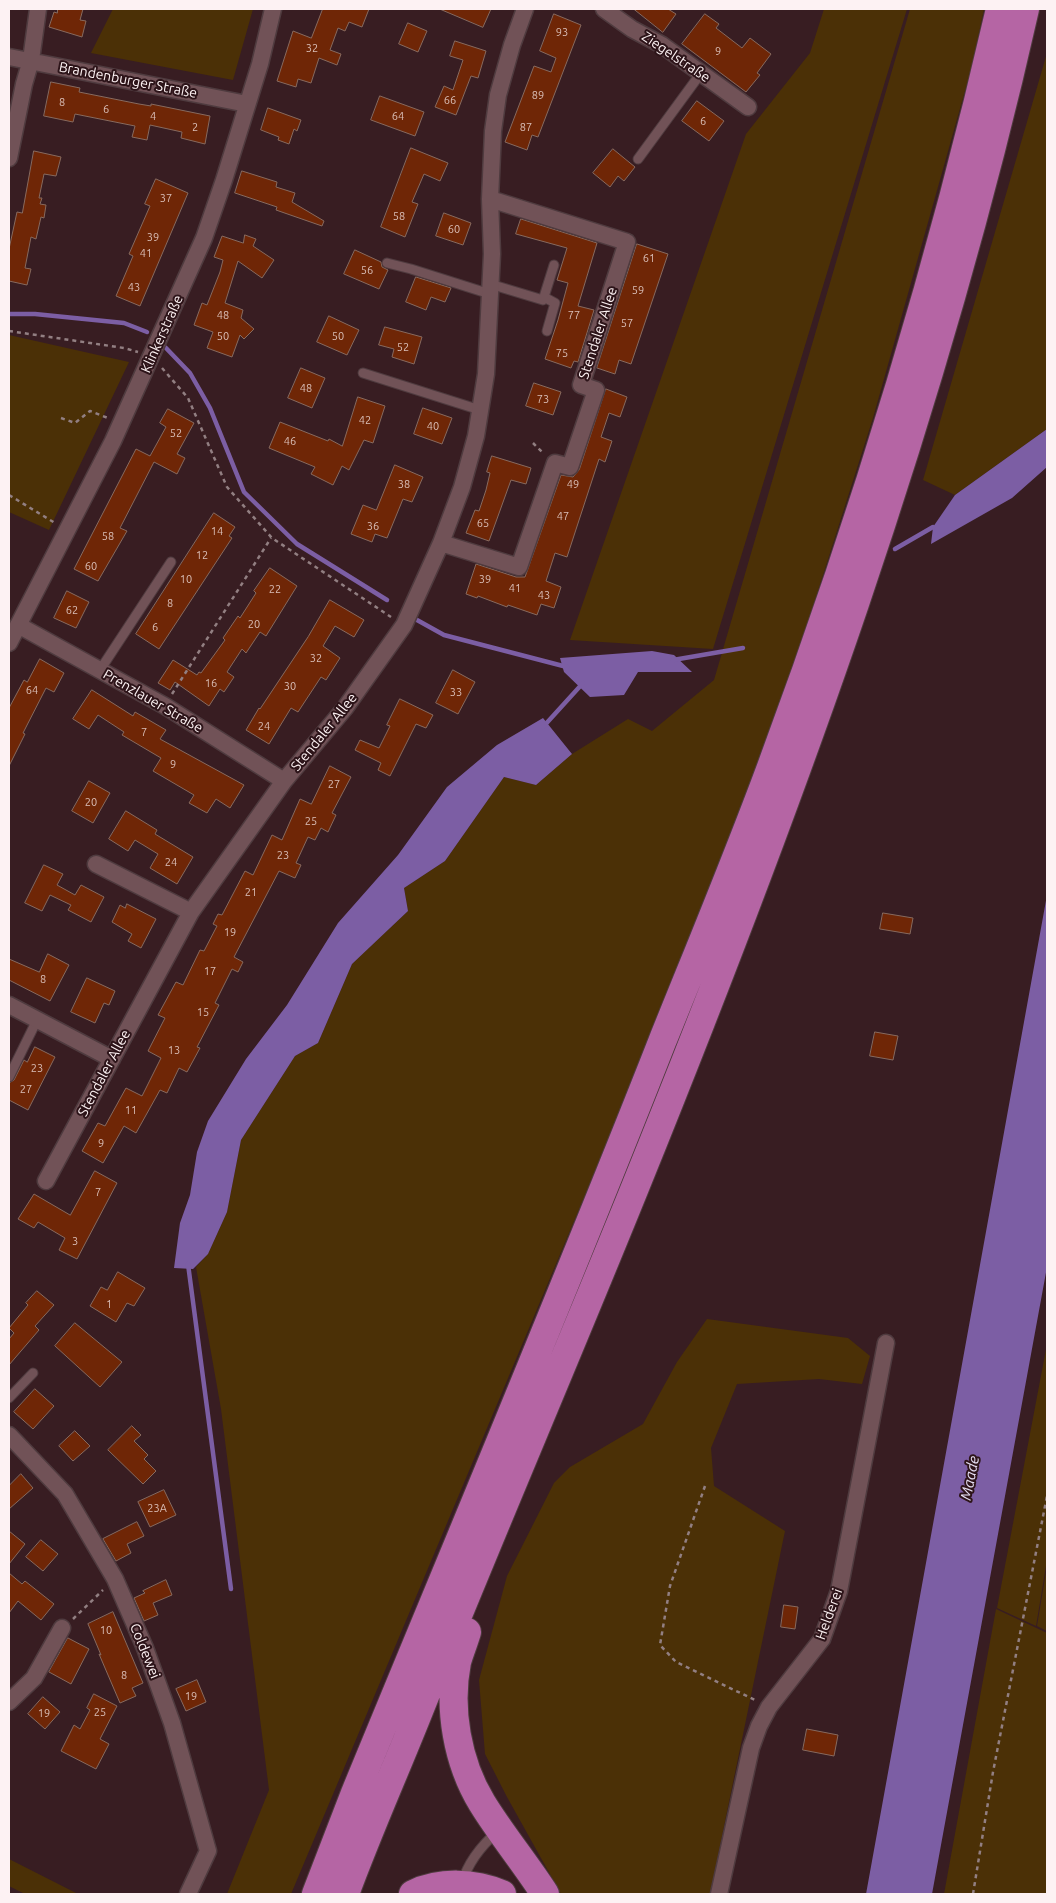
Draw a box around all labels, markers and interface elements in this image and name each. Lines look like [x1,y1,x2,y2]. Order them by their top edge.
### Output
house number: 93 [556,25,568,39]
street label: Ziegelstraße [639,28,713,86]
house number: 32 [306,41,318,55]
house number: 9 [715,44,721,58]
street label: Brandenburger Straße [57,58,199,102]
house number: 89 [532,88,544,102]
house number: 66 [444,93,456,107]
house number: 8 [59,95,65,109]
house number: 6 [103,102,109,116]
house number: 4 [150,109,156,123]
house number: 64 [392,109,404,123]
house number: 6 [700,114,706,128]
house number: 2 [192,120,198,134]
house number: 87 [520,120,532,134]
house number: 37 [160,191,172,205]
house number: 58 [393,209,405,223]
house number: 60 [448,222,460,236]
house number: 39 [147,230,159,244]
house number: 41 [140,246,152,260]
house number: 61 [643,251,655,265]
house number: 56 [361,263,373,277]
house number: 43 [128,280,140,294]
house number: 59 [632,283,644,297]
street label: Stendaler Allee [575,285,621,381]
street label: Klinkerstraße [137,292,187,376]
house number: 48 [217,308,229,322]
house number: 77 [568,308,580,322]
house number: 57 [621,316,633,330]
house number: 50 [217,329,229,343]
house number: 50 [332,329,344,343]
house number: 52 [397,340,409,354]
house number: 75 [556,346,568,360]
house number: 48 [300,381,312,395]
house number: 73 [537,392,549,406]
house number: 42 [359,413,371,427]
house number: 40 [427,419,439,433]
house number: 52 [170,426,182,440]
house number: 46 [284,434,296,448]
house number: 38 [398,477,410,491]
house number: 49 [567,477,579,491]
house number: 47 [557,509,569,523]
house number: 65 [477,516,489,530]
house number: 36 [367,519,379,533]
house number: 14 [211,524,223,538]
house number: 58 [102,529,114,543]
house number: 12 [196,548,208,562]
house number: 60 [85,559,97,573]
house number: 10 [180,572,192,586]
house number: 39 [479,572,491,586]
house number: 41 [509,581,521,595]
house number: 22 [269,582,281,596]
house number: 43 [538,588,550,602]
house number: 8 [167,596,173,610]
house number: 62 [66,603,78,617]
house number: 20 [248,617,260,631]
house number: 6 [152,620,158,634]
house number: 32 [310,651,322,665]
street label: Prenzlauer Straße [100,666,206,736]
house number: 16 [205,676,217,690]
house number: 30 [284,679,296,693]
house number: 64 [26,683,38,697]
house number: 33 [450,685,462,699]
street label: Stendaler Allee [287,690,361,774]
house number: 24 [258,719,270,733]
house number: 7 [141,725,147,739]
house number: 9 [170,757,176,771]
house number: 27 [328,777,340,791]
house number: 20 [85,795,97,809]
house number: 25 [305,814,317,828]
house number: 23 [277,848,289,862]
house number: 24 [165,855,177,869]
house number: 21 [245,885,257,899]
house number: 19 [224,925,236,939]
house number: 17 [204,964,216,978]
house number: 8 [40,972,46,986]
house number: 15 [197,1005,209,1019]
street label: Stendaler Allee [74,1027,134,1119]
house number: 13 [168,1043,180,1057]
house number: 23 [31,1061,43,1075]
house number: 27 [20,1082,32,1096]
house number: 11 [125,1103,137,1117]
house number: 9 [98,1136,104,1150]
house number: 7 [95,1185,101,1199]
house number: 3 [72,1234,78,1248]
house number: 1 [106,1297,112,1311]
water label: Maade [957,1454,983,1502]
house number: 23A [147,1501,167,1515]
street label: Helderei [812,1586,846,1642]
street label: Coldewei [126,1621,164,1681]
house number: 10 [100,1623,112,1637]
house number: 8 [121,1668,127,1682]
house number: 19 [185,1689,197,1703]
house number: 25 [94,1705,106,1719]
house number: 19 [38,1706,50,1720]

